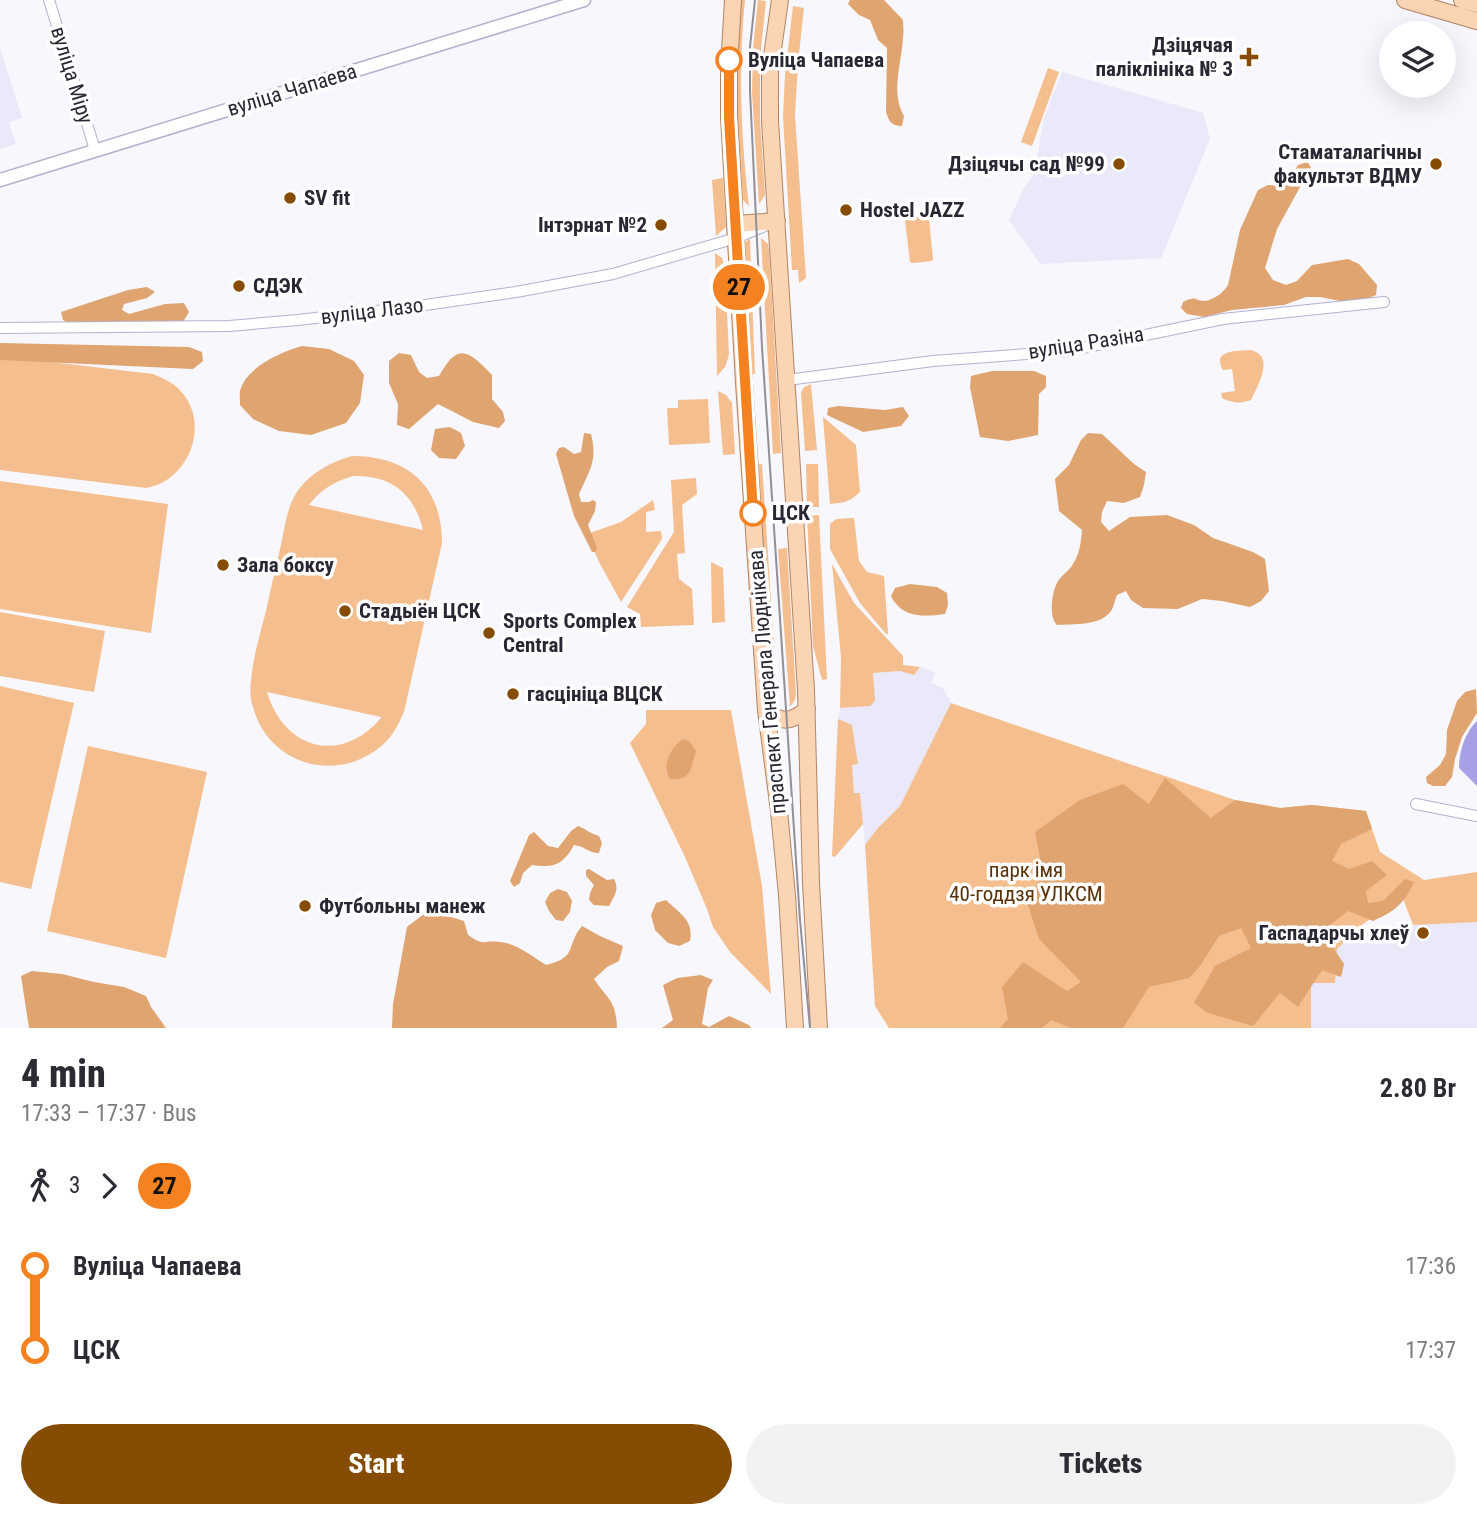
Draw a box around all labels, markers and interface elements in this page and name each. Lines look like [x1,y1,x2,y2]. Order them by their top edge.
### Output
map controls [1379,21,1456,98]
button: layers [1379,21,1456,98]
street label: вуліца Міру [46,24,98,127]
place label: Дзіцячая паліклініка № 3 [1096,33,1233,81]
marker: Вуліца Чапаева [716,47,742,73]
marker: Дзіцячая паліклініка № 3 [1239,47,1259,67]
place label: Вуліца Чапаева [748,48,884,72]
street label: вуліца Чапаева [224,59,360,121]
place label: Стаматалагічны факультэт ВДМУ [1274,140,1422,188]
place label: Дзіцячы сад №99 [948,152,1105,176]
marker: Дзіцячы сад №99 [1111,156,1127,172]
marker: Стаматалагічны факультэт ВДМУ [1428,156,1444,172]
place label: SV fit [304,186,350,210]
marker: SV fit [282,190,298,206]
place label: Hostel JAZZ [860,198,964,222]
marker: Hostel JAZZ [838,202,854,218]
place label: Інтэрнат №2 [538,213,647,237]
marker: Інтэрнат №2 [653,217,669,233]
line badge: 27 [708,264,770,310]
text: 27 [727,273,751,301]
place label: СДЭК [253,274,303,298]
marker: СДЭК [231,278,247,294]
street label: вуліца Лазо [319,293,425,329]
street label: вуліца Разіна [1026,322,1146,364]
marker: ЦСК [740,500,766,526]
place label: ЦСК [772,501,810,525]
street label: праспект Генерала Люднікава [743,549,791,815]
place label: Зала боксу [237,553,335,577]
marker: Зала боксу [215,557,231,573]
place label: Стадыён ЦСК [359,599,481,623]
marker: Стадыён ЦСК [337,603,353,619]
place label: Sports Complex Central [503,609,637,657]
marker: Sports Complex Central [481,625,497,641]
place label: гасцініца ВЦСК [527,682,663,706]
marker: гасцініца ВЦСК [505,686,521,702]
park label: парк імя 40-годдзя УЛКСМ [949,858,1103,906]
place label: Футбольны манеж [319,894,486,918]
marker: Футбольны манеж [297,898,313,914]
place label: Гаспадарчы хлеў [1259,921,1410,945]
marker: Гаспадарчы хлеў [1415,925,1431,941]
text: 4 min [21,1052,106,1096]
text: 2.80 Br [1380,1073,1456,1103]
text: 17:33 – 17:37 · Bus [21,1100,197,1127]
icon: walk [21,1167,59,1205]
icon: forward [90,1167,128,1205]
text: 3 [69,1172,80,1199]
text: 27 [152,1172,177,1200]
text: Вуліца Чапаева [73,1251,242,1281]
text: 17:36 [1405,1253,1456,1280]
text: ЦСК [73,1335,120,1365]
text: 17:37 [1405,1337,1456,1364]
button: Start [21,1424,732,1504]
button: Tickets [746,1424,1456,1504]

